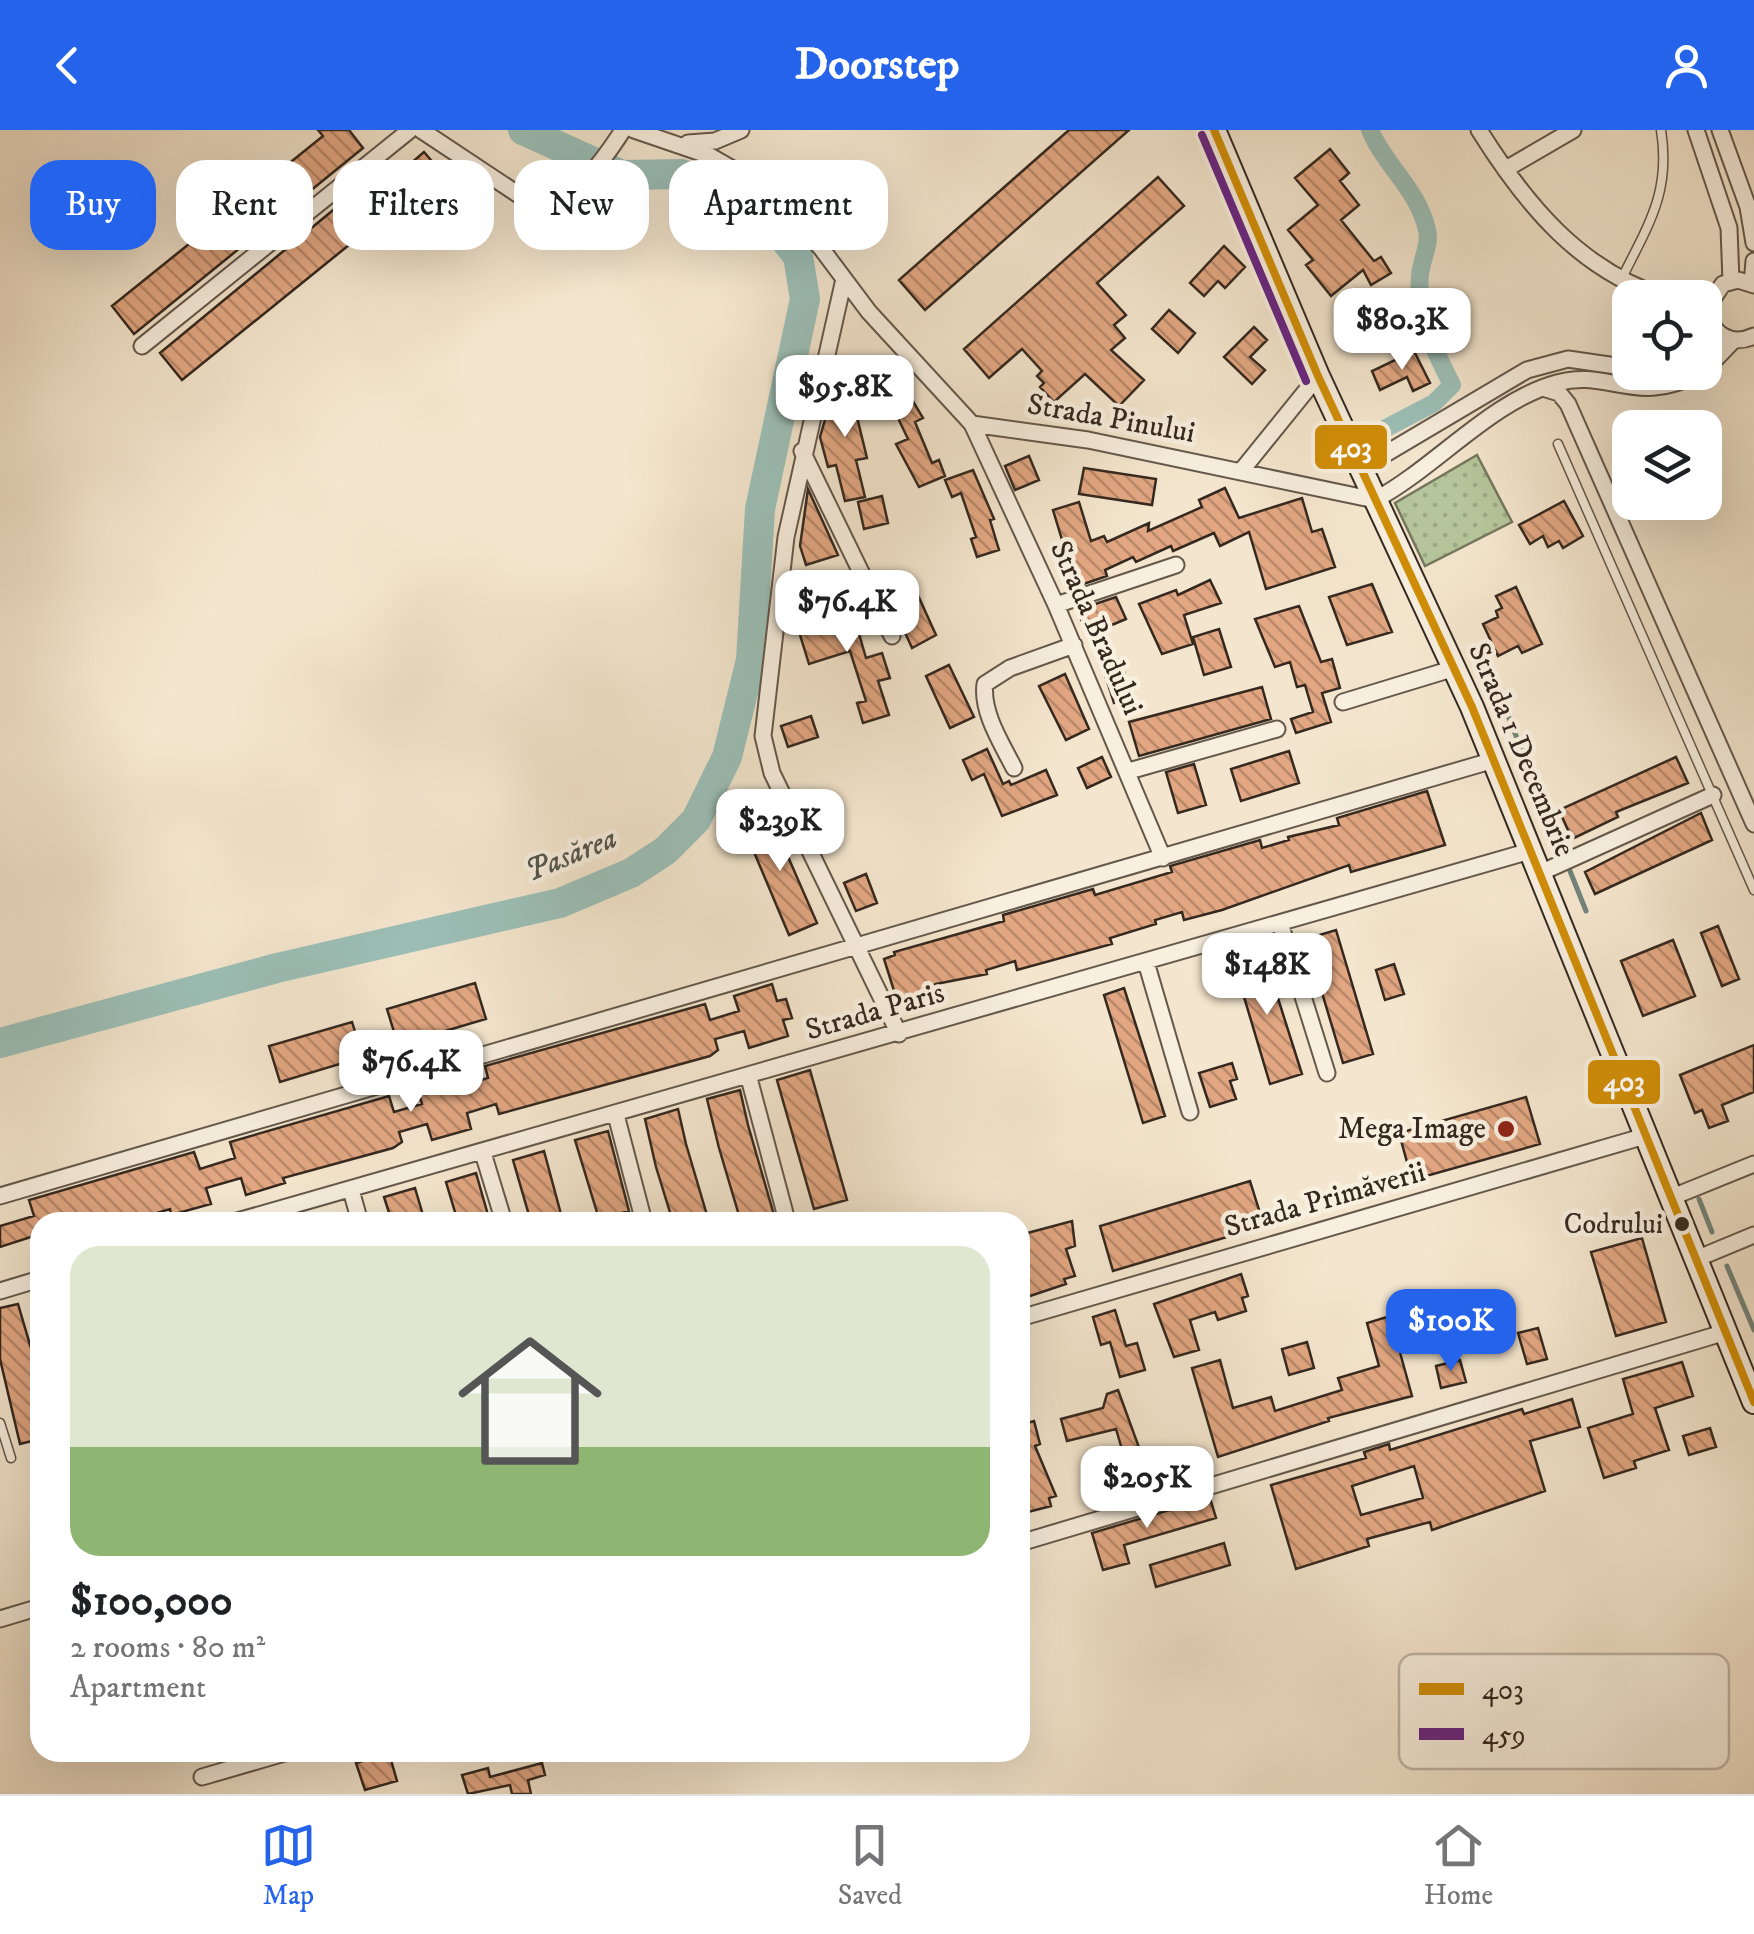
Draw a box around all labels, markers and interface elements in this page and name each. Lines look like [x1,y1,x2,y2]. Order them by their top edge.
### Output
text: Doorstep [795,37,959,93]
icon: back [40,38,95,93]
icon: person [1659,38,1714,93]
chip: Buy [30,160,156,250]
chip: Rent [176,160,313,250]
chip: Filters [333,160,494,250]
chip: New [514,160,649,250]
chip: Apartment [669,160,888,250]
map controls [1612,280,1722,520]
button: locate [1612,280,1722,390]
pin: $80.3K [1321,288,1483,373]
text: $80.3K [1356,300,1448,340]
pin: $95.8K [764,355,926,440]
text: $95.8K [798,367,892,407]
street label: Strada Pinului [1024,386,1198,452]
button: layers [1612,410,1722,520]
line badge: 403 [1313,423,1389,471]
text: 403 [1330,431,1372,466]
street label: Strada Bradului [1041,535,1151,721]
pin: $76.4K [766,570,928,655]
text: $76.4K [797,582,897,622]
street label: Strada 1 Decembrie [1459,638,1583,862]
pin: $239K [710,789,850,874]
text: $239K [738,801,822,841]
water label: Pasărea [519,819,623,891]
pin: $148K [1197,933,1337,1018]
text: $148K [1224,945,1310,985]
street label: Strada Paris [801,975,949,1049]
pin: $76.4K [330,1030,492,1115]
text: $76.4K [361,1042,461,1082]
line badge: 403 [1586,1058,1662,1106]
text: 403 [1603,1065,1645,1100]
place label: Mega Image [1338,1111,1486,1148]
marker: Mega Image [1495,1118,1517,1140]
street label: Strada Primăverii [1220,1154,1430,1246]
place label: Codrului [1564,1207,1663,1242]
marker: Codrului [1672,1214,1692,1234]
pin: $100K [1381,1289,1521,1374]
text: $100K [1408,1301,1494,1341]
icon: home [440,1311,620,1491]
pin: $205K [1077,1446,1217,1531]
text: $205K [1103,1458,1191,1498]
text: $100,000 [70,1576,233,1628]
text: 2 rooms · 80 m² [70,1628,265,1668]
legend [1399,1654,1729,1769]
text: Apartment [70,1668,206,1708]
text: 403 [1482,1673,1524,1708]
text: 459 [1482,1718,1526,1753]
tab: Map [261,1818,316,1913]
tab: Saved [838,1818,902,1913]
tab: Home [1424,1818,1493,1913]

